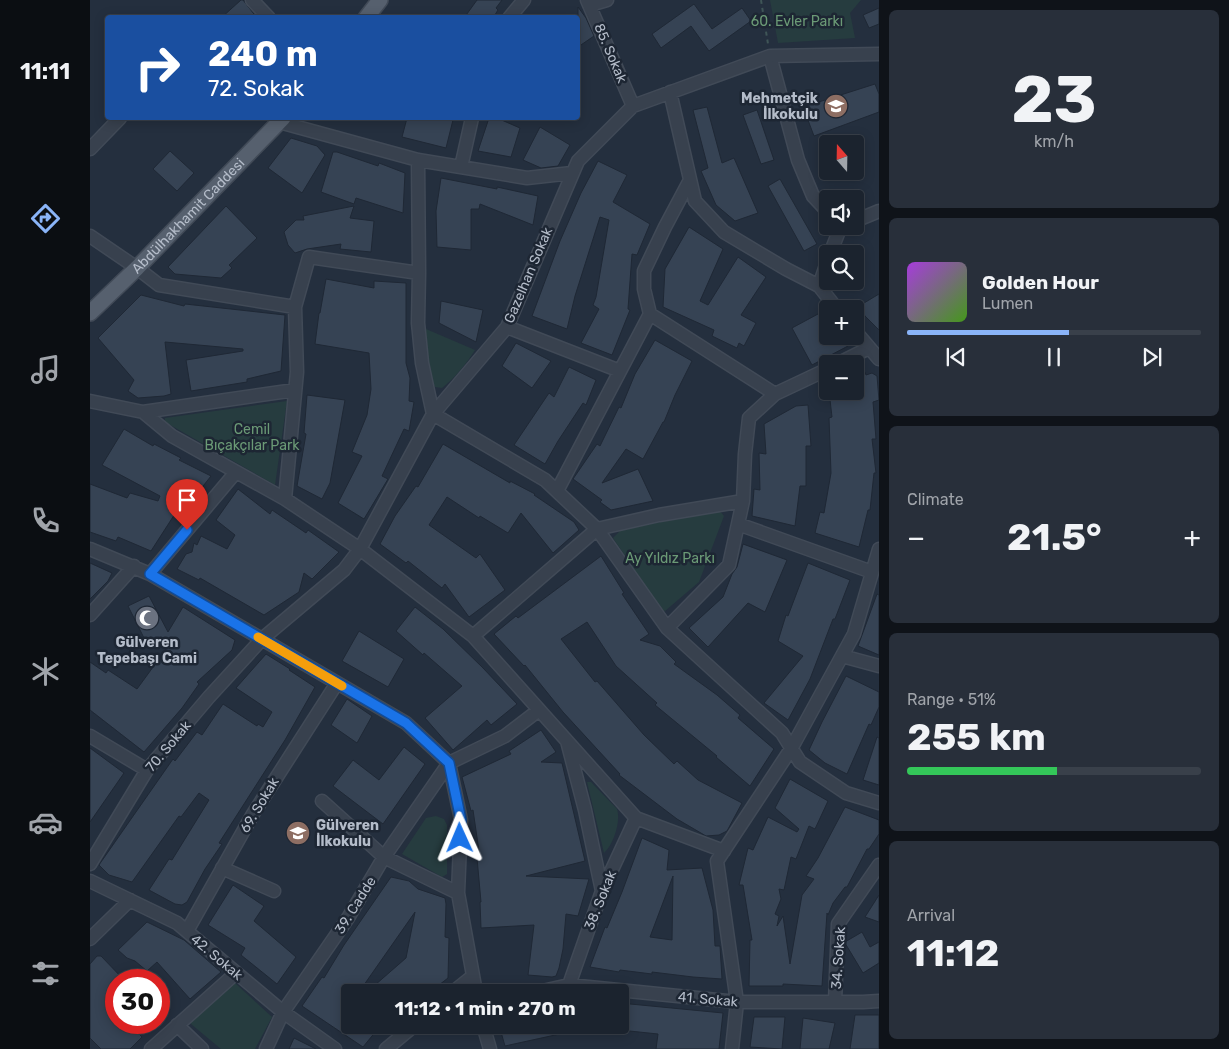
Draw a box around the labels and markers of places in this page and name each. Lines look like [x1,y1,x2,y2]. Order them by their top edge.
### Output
place label: Mehmetçik İlkokulu [741,90,819,123]
school or university icon: Mehmetçik İlkokulu [823,93,849,119]
pin [166,479,208,530]
mosque icon: Gülveren Tepebaşı Cami [134,605,160,631]
place label: Gülveren Tepebaşı Cami [97,634,197,667]
place label: Gülveren İlkokulu [316,817,379,850]
school or university icon: Gülveren İlkokulu [285,820,311,846]

